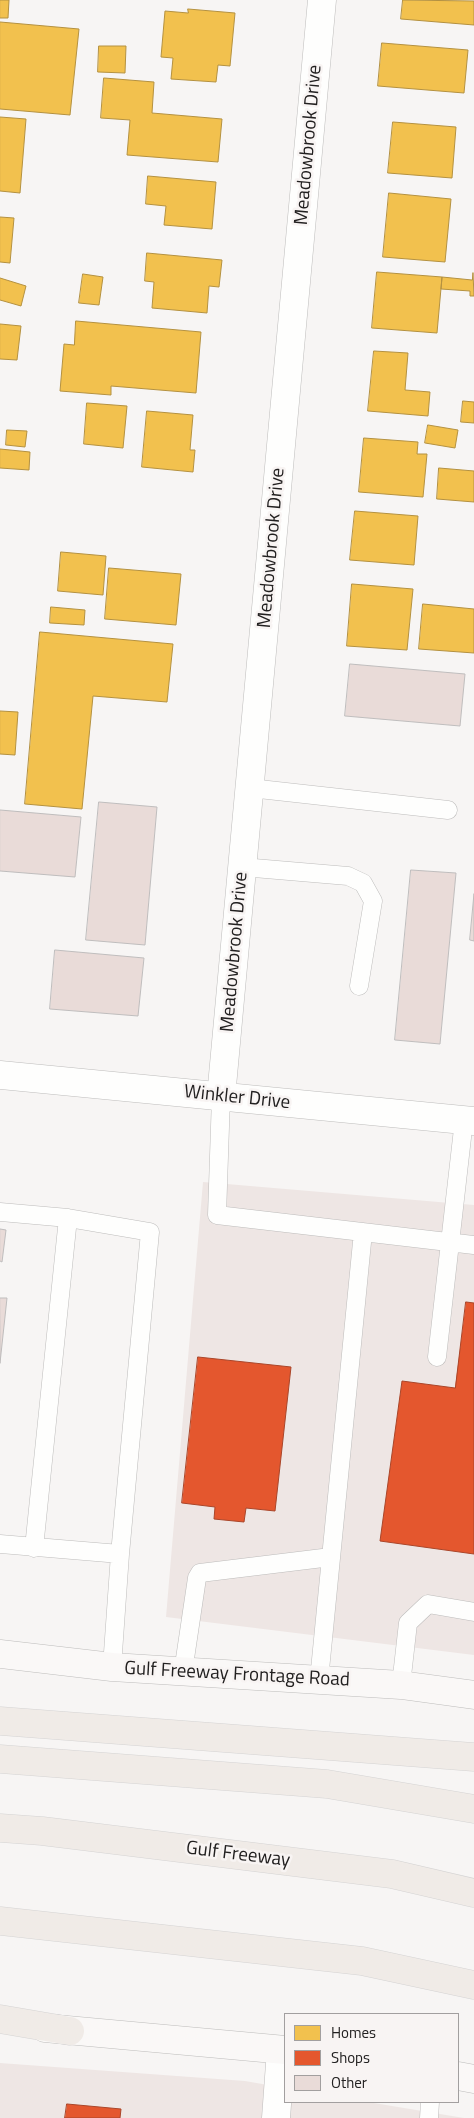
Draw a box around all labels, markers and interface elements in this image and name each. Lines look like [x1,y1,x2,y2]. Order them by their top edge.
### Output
street label: Meadowbrook Drive [291,64,327,226]
street label: Meadowbrook Drive [254,467,290,629]
street label: Meadowbrook Drive [217,871,253,1033]
street label: Winkler Drive [183,1081,291,1115]
street label: Gulf Freeway Frontage Road [124,1658,350,1692]
street label: Gulf Freeway [185,1837,291,1873]
legend [284,2013,459,2103]
text: Homes [331,2021,376,2044]
text: Shops [331,2046,370,2069]
text: Other [331,2071,367,2094]

